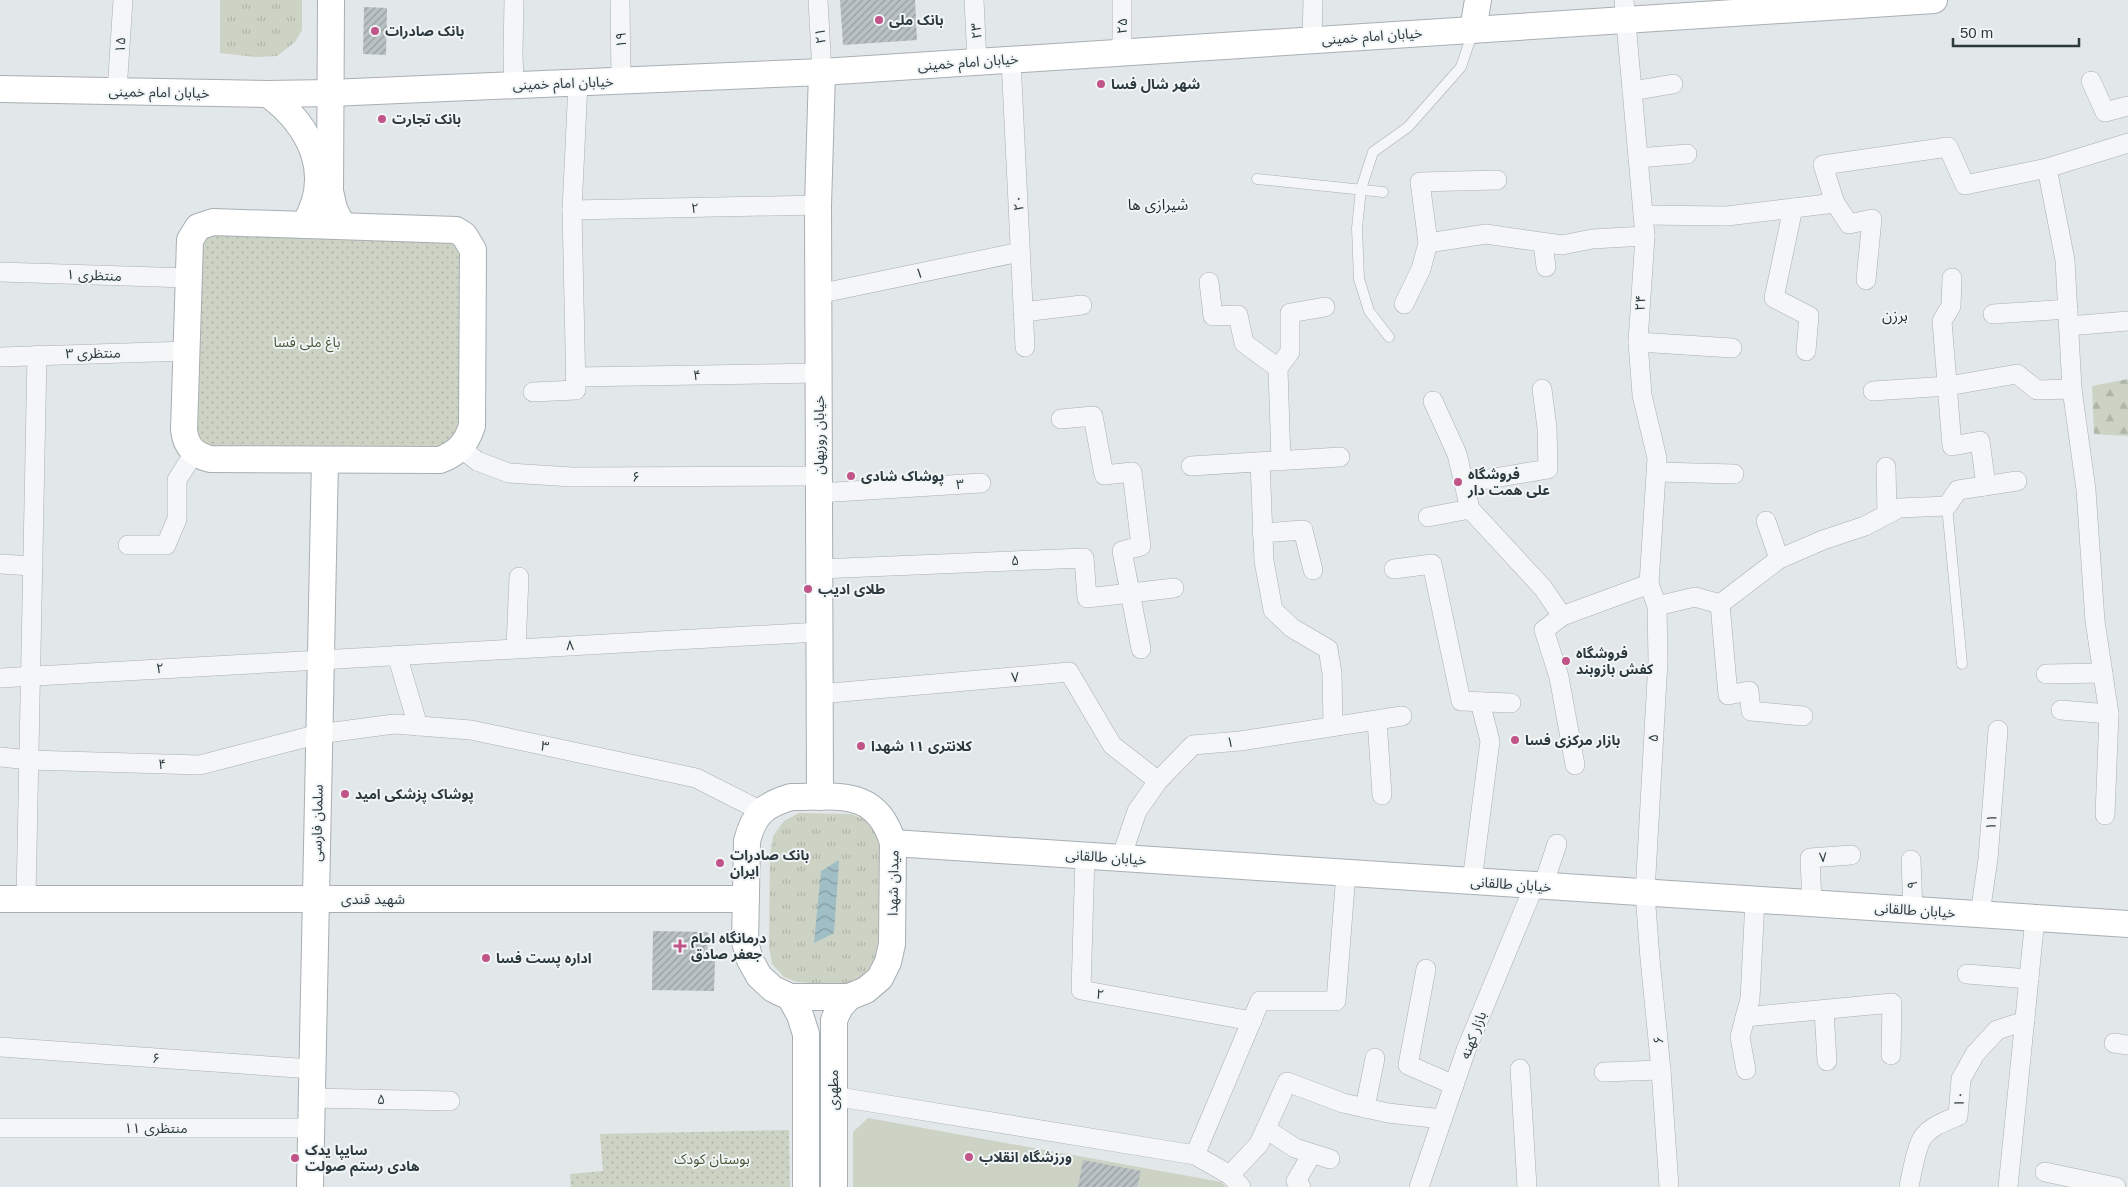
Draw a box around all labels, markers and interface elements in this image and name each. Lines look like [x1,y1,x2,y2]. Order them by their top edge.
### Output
place label: بانک ملی [889,12,944,28]
marker: بانک ملی [873,14,885,26]
scale bar [1953,15,2079,47]
street label: ۲۵ [1114,18,1130,34]
place label: بانک صادرات [385,23,464,40]
street label: ۲۳ [968,23,984,39]
street label: خیابان امام خمینی [1321,24,1423,50]
text: 50 m [1960,24,1993,41]
marker: بانک صادرات [369,25,381,37]
street label: ۲۱ [812,28,828,44]
street label: ۱۹ [613,32,629,48]
street label: ۱۵ [111,36,129,54]
street label: خیابان امام خمینی [917,50,1019,76]
street label: خیابان امام خمینی [512,73,614,96]
place label: شهر شال فسا [1111,76,1200,93]
marker: شهر شال فسا [1095,78,1107,90]
street label: خیابان امام خمینی [108,83,210,104]
place label: بانک تجارت [392,111,461,128]
marker: بانک تجارت [376,113,388,125]
street label: ۲۰ [1010,195,1026,211]
district label: شیرازی ها [1128,196,1189,214]
street label: ۲ [691,200,699,216]
street label: ۱ [913,264,925,282]
street label: منتظری ۱ [66,266,122,285]
street label: ۲۴ [1631,294,1649,312]
district label: برزن [1882,307,1908,325]
park label: باغ ملی فسا [274,334,341,353]
street label: منتظری ۳ [65,345,121,362]
street label: ۴ [693,367,701,383]
street label: خیابان روزبهان [811,395,828,475]
place label: فروشگاه علی همت دار [1467,466,1550,499]
place label: پوشاک شادی [861,468,944,486]
street label: ۶ [632,469,640,485]
marker: پوشاک شادی [845,470,857,482]
street label: ۳ [956,476,964,492]
marker: فروشگاه علی همت دار [1452,476,1464,488]
street label: ۵ [1011,552,1019,568]
place label: طلای ادیب [818,581,885,597]
marker: طلای ادیب [802,583,814,595]
street label: ۸ [566,637,574,653]
place label: فروشگاه کفش بازوبند [1576,645,1654,678]
marker: فروشگاه کفش بازوبند [1560,655,1572,667]
street label: ۲ [156,660,164,676]
street label: ۷ [1010,669,1020,685]
place label: بازار مرکزی فسا [1525,732,1620,749]
street label: ۱ [1225,734,1235,750]
marker: بازار مرکزی فسا [1509,734,1521,746]
street label: ۵ [1645,734,1661,742]
street label: ۳ [539,737,551,755]
place label: کلانتری ۱۱ شهدا [871,738,972,755]
marker: کلانتری ۱۱ شهدا [855,740,867,752]
street label: ۴ [158,756,166,772]
street label: سلمان فارسی [308,784,327,862]
place label: پوشاک پزشکی امید [355,786,474,804]
marker: پوشاک پزشکی امید [339,788,351,800]
street label: ۱۱ [1982,813,2000,831]
street label: خیابان طالقانی [1065,846,1147,869]
place label: بانک صادرات ایران [730,847,809,880]
street label: ۷ [1818,849,1828,865]
street label: میدان شهدا [884,850,903,916]
marker: بانک صادرات ایران [714,857,726,869]
street label: خیابان طالقانی [1470,873,1552,896]
street label: ۹ [1904,881,1920,889]
street label: شهید قندی [341,891,405,908]
street label: خیابان طالقانی [1874,899,1956,922]
place label: درمانگاه امام جعفر صادق [691,930,767,963]
marker: درمانگاه امام جعفر صادق [673,939,687,953]
place label: اداره پست فسا [496,950,592,968]
marker: اداره پست فسا [480,952,492,964]
street label: ۲ [1095,985,1105,1003]
street label: بازار کهنه [1457,1009,1490,1061]
street label: ۶ [1650,1035,1666,1045]
street label: ۶ [151,1050,161,1066]
street label: مطهری [825,1070,842,1110]
street label: ۱۰ [1950,1090,1968,1108]
street label: ۵ [377,1091,385,1107]
street label: منتظری ۱۱ [124,1120,188,1137]
place label: سایپا یدک هادی رستم صولت [305,1142,420,1177]
place label: ورزشگاه انقلاب [979,1149,1072,1166]
park label: بوستان کودک [674,1151,750,1168]
marker: ورزشگاه انقلاب [963,1151,975,1163]
marker: سایپا یدک هادی رستم صولت [289,1152,301,1164]

